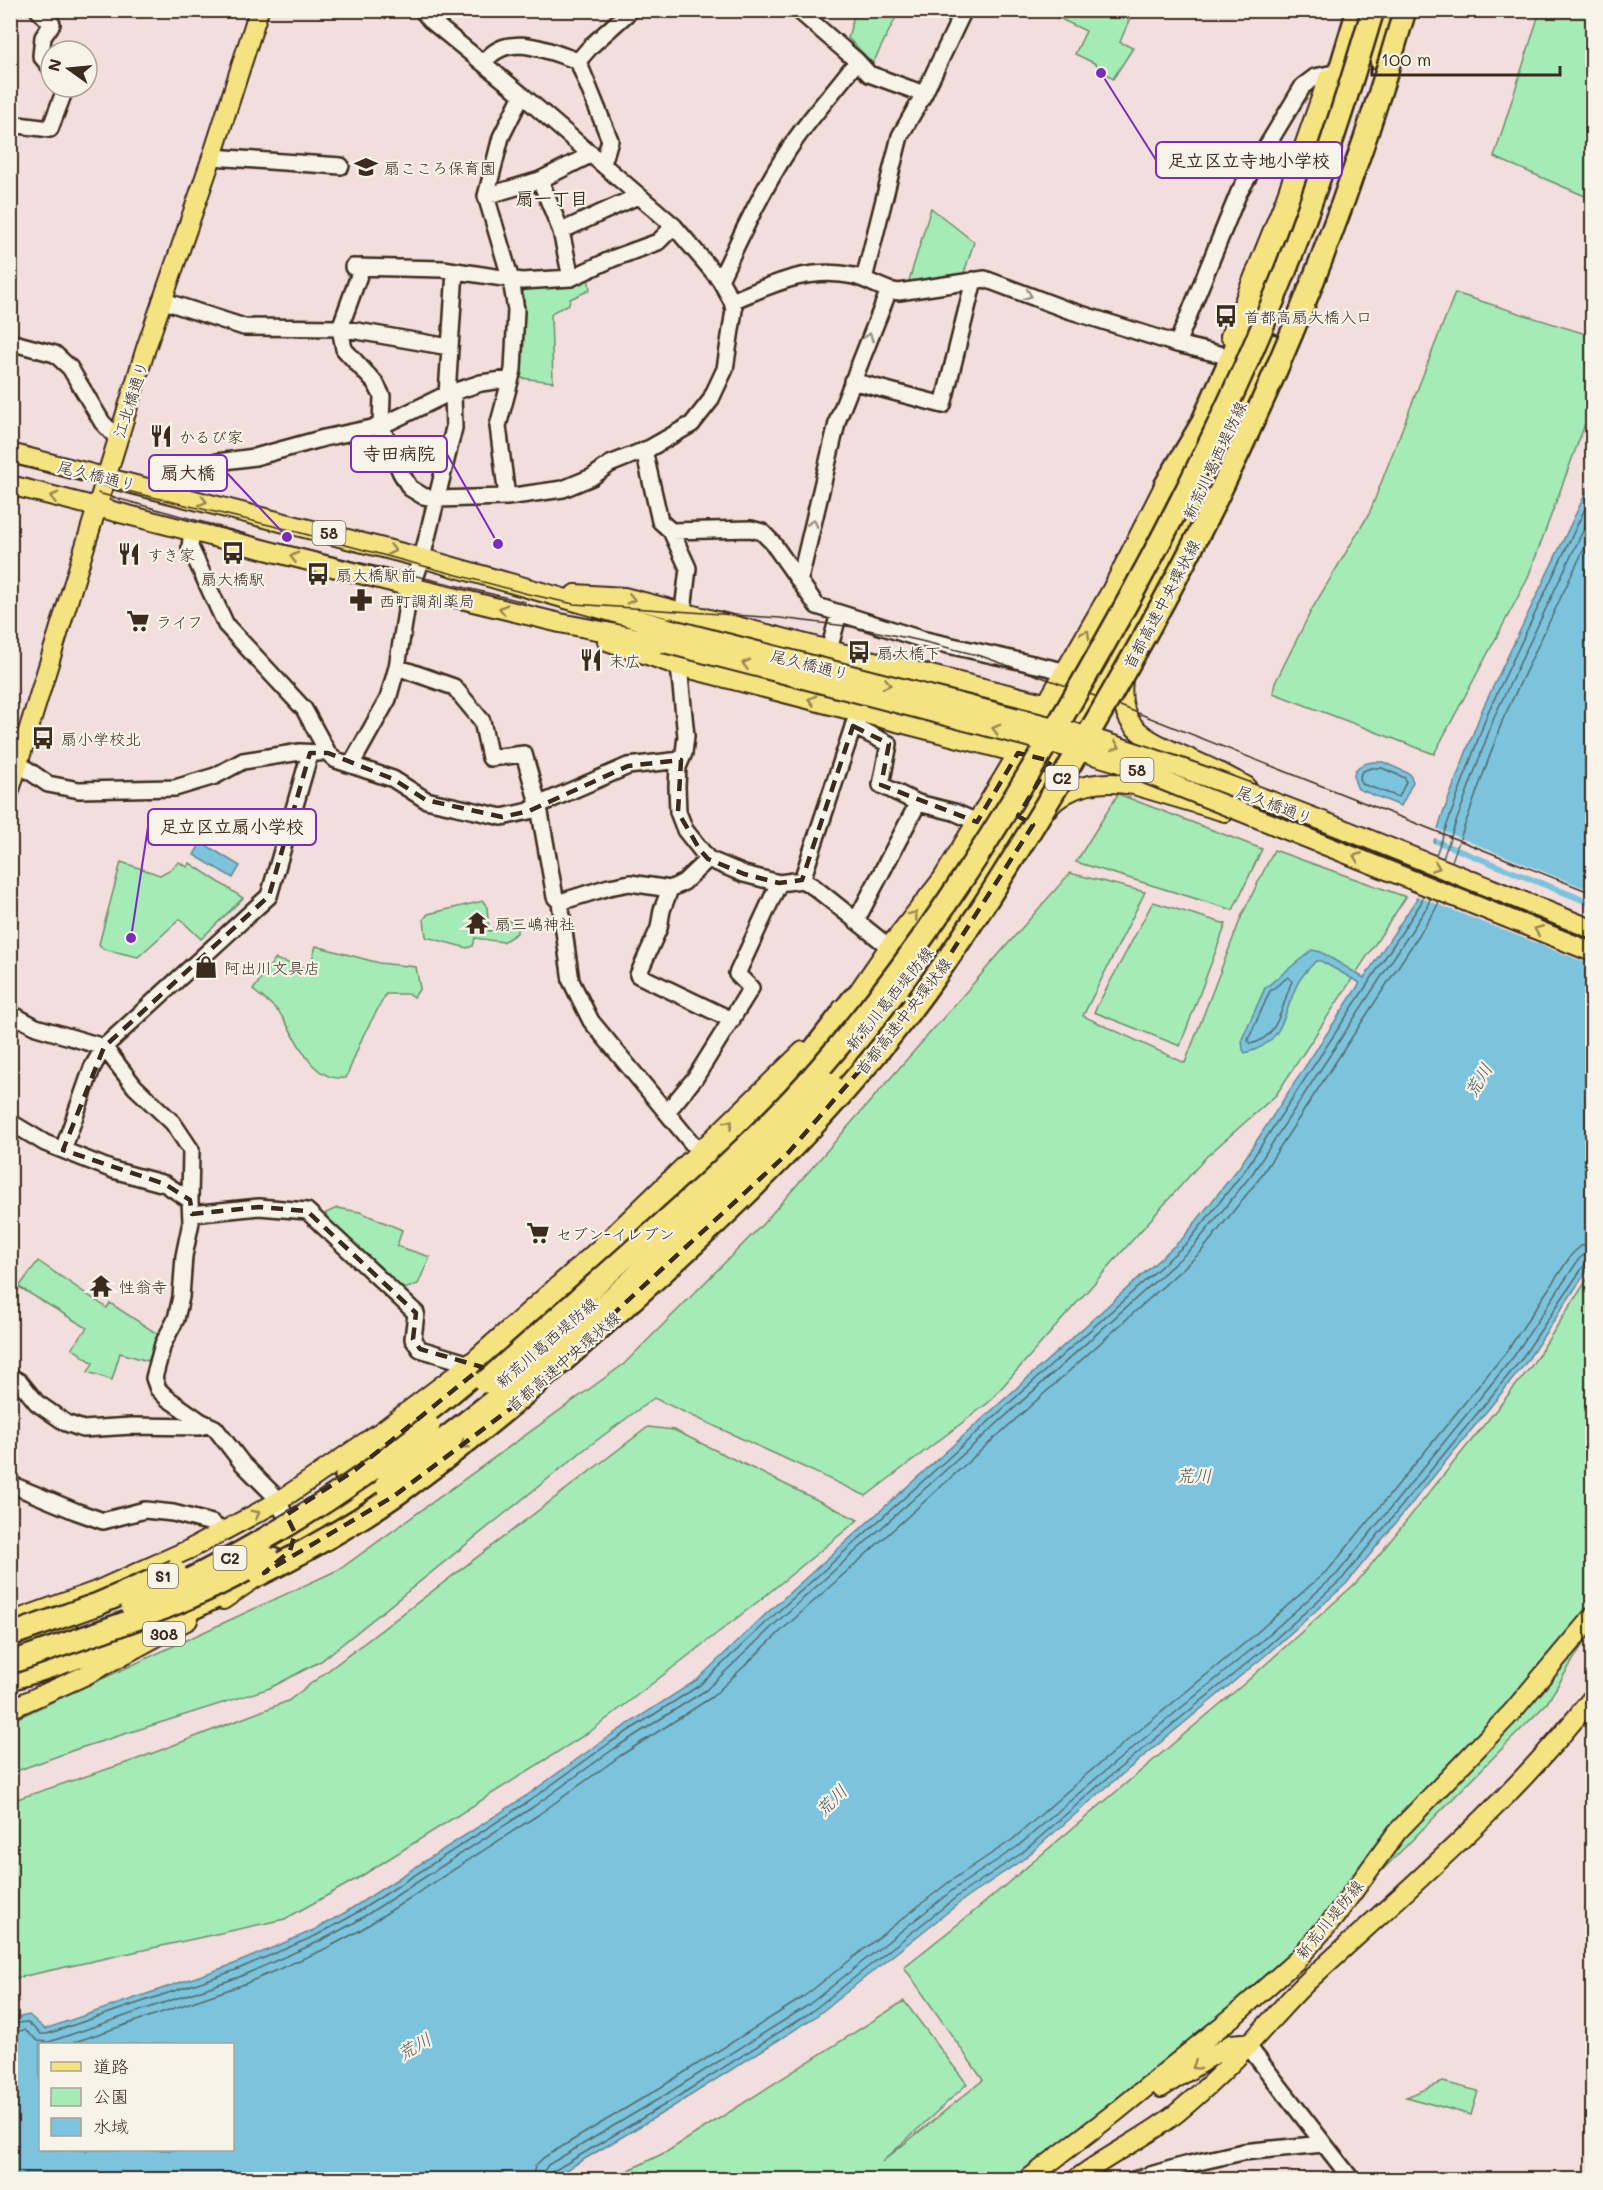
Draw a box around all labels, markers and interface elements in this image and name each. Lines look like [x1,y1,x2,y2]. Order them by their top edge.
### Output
north arrow [39,39,99,99]
scale bar [1372,39,1560,77]
text: 100 m [1381,47,1431,71]
text: N [42,56,66,74]
callout: 足立区立寺地小学校 [1156,142,1342,178]
text: 足立区立寺地小学校 [1168,148,1330,172]
school or university icon: 扇こころ保育園 [353,154,379,180]
place label: 扇こころ保育園 [384,157,496,178]
district label: 扇一丁目 [516,186,588,210]
one-way arrow [1022,288,1033,300]
bus stop icon: 首都高扇大橋入口 [1213,303,1239,329]
place label: 首都高扇大橋入口 [1244,306,1372,327]
one-way arrow [862,332,874,343]
street label: 江北橋通り [108,358,152,440]
street label: 新荒川葛西堤防線 [1177,398,1251,522]
restaurant icon: かるび家 [148,423,174,449]
place label: かるび家 [179,426,243,447]
callout: 寺田病院 [351,436,447,472]
text: 寺田病院 [363,441,435,465]
street label: 尾久橋通り [56,455,138,495]
callout: 扇大橋 [149,455,227,491]
text: 扇大橋 [161,460,215,484]
one-way arrow [49,491,59,504]
one-way arrow [197,494,207,507]
one-way arrow [806,519,819,529]
road number: 58 [312,521,346,545]
street label: 首都高速中央環状線 [1118,535,1204,673]
bus stop icon: 扇大橋駅 [220,540,246,566]
restaurant icon: すき家 [116,541,142,567]
one-way arrow [386,542,396,555]
place label: すき家 [147,544,195,565]
one-way arrow [289,552,299,565]
bus stop icon: 扇大橋駅前 [305,561,331,587]
place label: 扇大橋駅前 [336,564,416,585]
place label: 扇大橋駅 [201,568,265,589]
pharmacy icon: 西町調剤薬局 [348,587,374,613]
place label: 西町調剤薬局 [379,590,475,611]
one-way arrow [626,592,636,605]
one-way arrow [499,604,509,617]
supermarket icon: ライフ [125,608,151,634]
place label: ライフ [156,611,203,632]
one-way arrow [1078,630,1090,640]
bus stop icon: 扇大橋下 [846,639,872,665]
place label: 扇大橋下 [877,642,941,663]
street label: 尾久橋通り [769,644,851,684]
restaurant icon: 末広 [578,647,604,673]
place label: 末広 [609,650,641,671]
one-way arrow [741,659,751,672]
one-way arrow [882,677,892,690]
one-way arrow [807,694,817,707]
one-way arrow [991,723,1001,736]
bus stop icon: 扇小学校北 [30,725,56,751]
place label: 扇小学校北 [61,728,141,749]
one-way arrow [1110,739,1121,751]
road number: 58 [1120,758,1154,782]
road number: C2 [1046,766,1078,790]
street label: 尾久橋通り [1234,780,1316,828]
callout: 足立区立扇小学校 [148,809,316,845]
text: 足立区立扇小学校 [160,814,304,838]
one-way arrow [1353,852,1364,864]
one-way arrow [1429,860,1440,872]
temple icon: 扇三嶋神社 [464,910,490,936]
one-way arrow [906,911,917,922]
place label: 扇三嶋神社 [495,913,575,934]
one-way arrow [1533,925,1544,937]
street label: 新荒川葛西堤防線 [841,942,937,1054]
street label: 首都高速中央環状線 [850,953,956,1079]
shop icon: 阿出川文具店 [193,954,219,980]
place label: 阿出川文具店 [224,957,320,978]
water label: 荒川 [1458,1058,1498,1102]
one-way arrow [723,1120,733,1131]
supermarket icon: セブン-イレブン [525,1220,551,1246]
place label: セブン-イレブン [556,1223,675,1244]
temple icon: 性翁寺 [88,1273,114,1299]
place label: 性翁寺 [119,1276,167,1297]
street label: 新荒川葛西堤防線 [491,1292,601,1392]
street label: 首都高速中央環状線 [502,1306,624,1416]
one-way arrow [459,1437,470,1448]
water label: 荒川 [1176,1463,1212,1487]
one-way arrow [250,1510,260,1521]
road number: C2 [214,1546,246,1570]
road number: S1 [148,1564,178,1588]
road number: 308 [143,1622,185,1646]
water label: 荒川 [810,1779,852,1821]
street label: 新荒川堤防線 [1291,1875,1367,1963]
water label: 荒川 [392,2027,436,2065]
legend [39,2043,234,2151]
text: 道路 [93,2054,129,2078]
one-way arrow [1192,2058,1202,2070]
text: 公園 [93,2084,129,2108]
text: 水域 [93,2114,129,2138]

